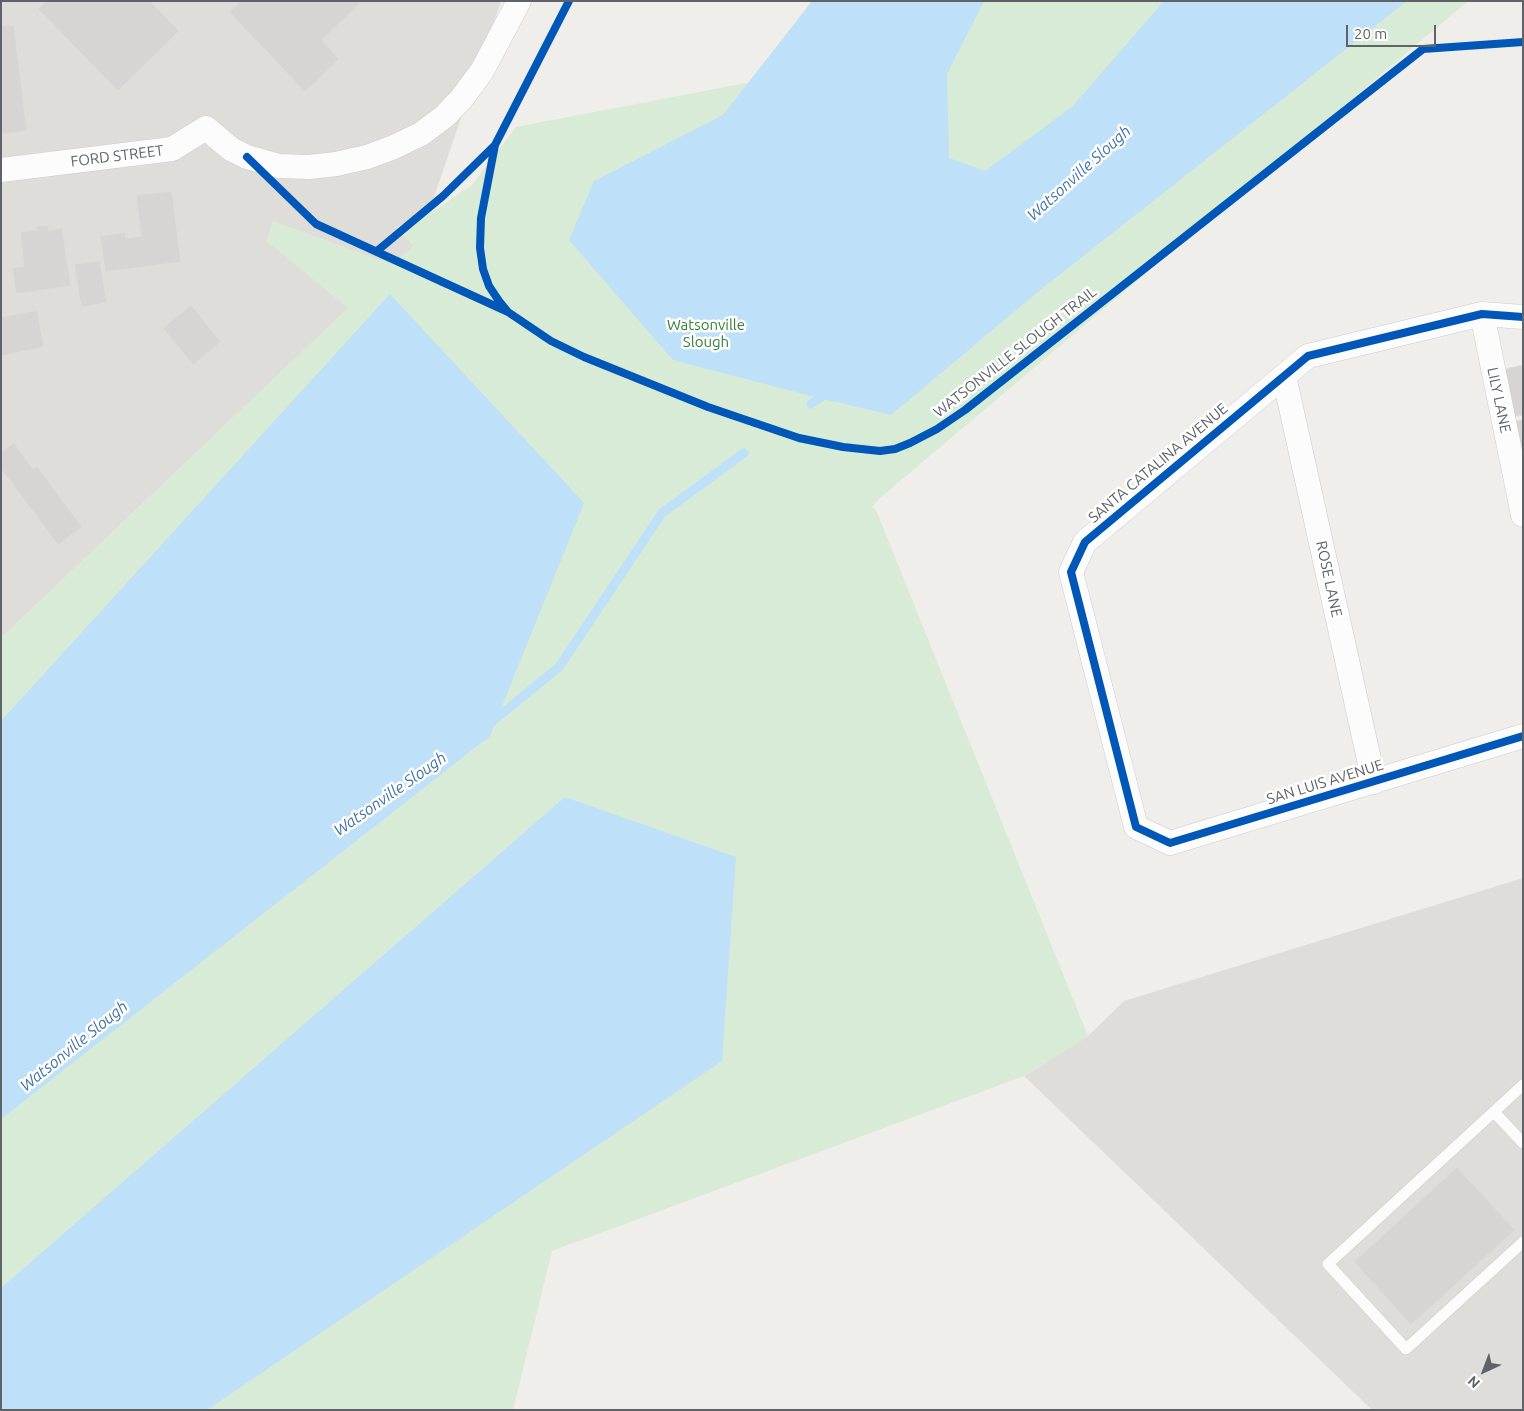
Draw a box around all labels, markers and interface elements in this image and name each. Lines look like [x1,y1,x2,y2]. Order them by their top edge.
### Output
scale bar [1349,15,1439,47]
text: 20 m [1354,25,1387,42]
water label: Watsonville Slough [1023,121,1135,225]
street label: FORD STREET [69,141,165,171]
street label: WATSONVILLE SLOUGH TRAIL [930,283,1100,421]
park label: Watsonville Slough [667,316,745,351]
street label: LILY LANE [1483,366,1515,434]
street label: SANTA CATALINA AVENUE [1085,399,1231,527]
street label: ROSE LANE [1312,539,1346,619]
water label: Watsonville Slough [330,748,450,840]
street label: SAN LUIS AVENUE [1265,756,1385,808]
water label: Watsonville Slough [16,997,132,1095]
north arrow [1459,1346,1509,1396]
text: N [1464,1373,1483,1391]

